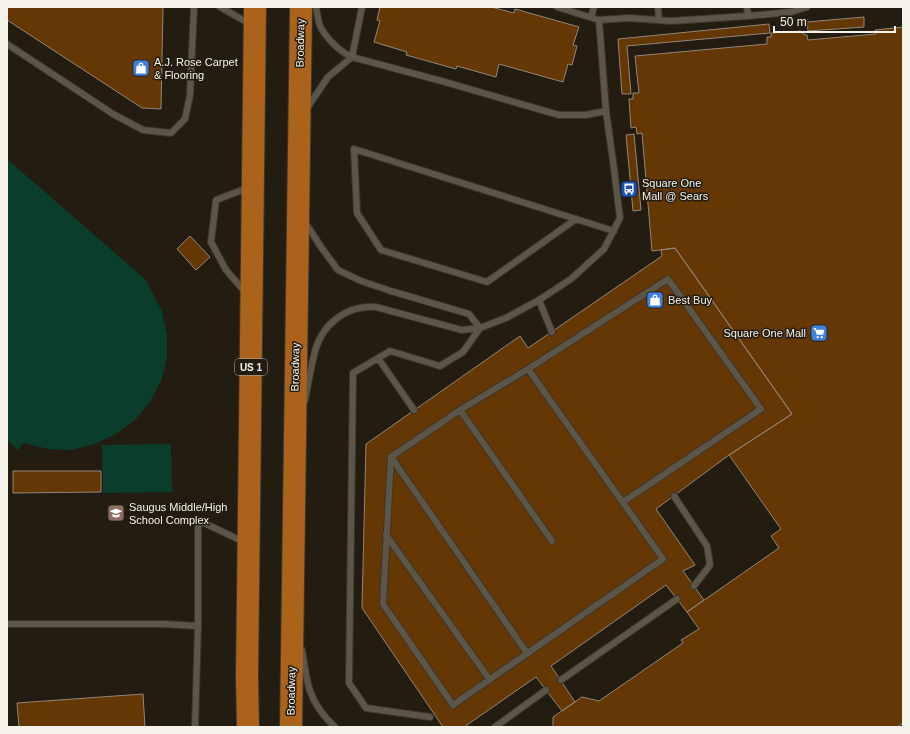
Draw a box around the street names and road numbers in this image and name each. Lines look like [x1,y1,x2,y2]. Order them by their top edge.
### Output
street label: Broadway [294,18,306,68]
street label: Broadway [289,342,301,392]
road number: US 1 [235,359,267,375]
street label: Broadway [285,666,297,716]

